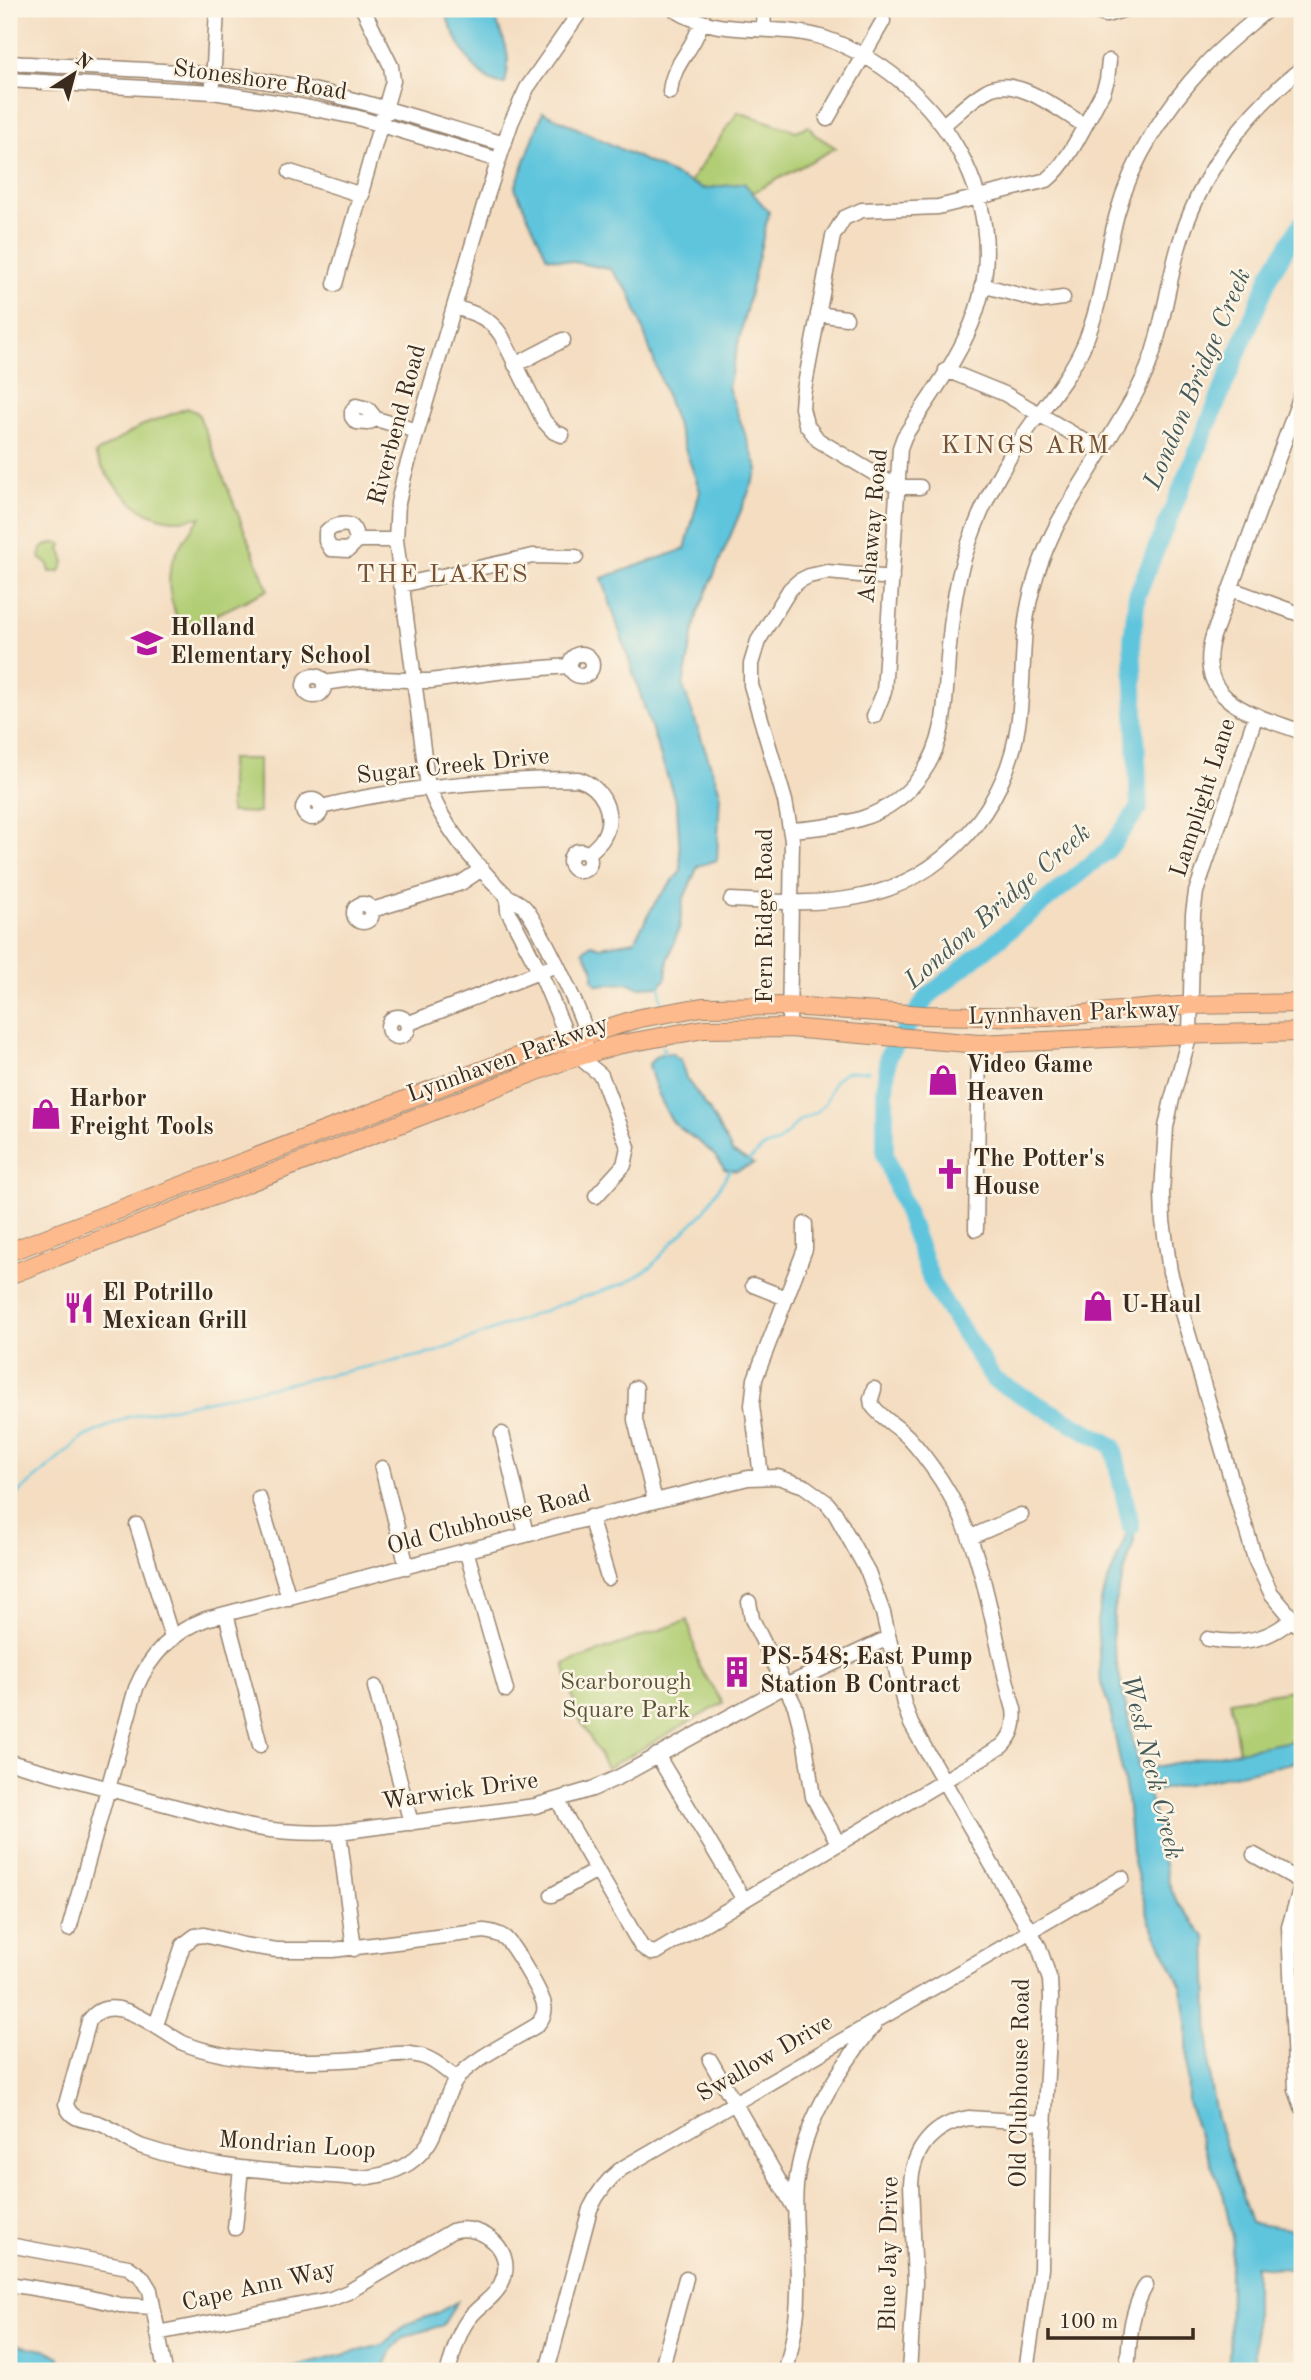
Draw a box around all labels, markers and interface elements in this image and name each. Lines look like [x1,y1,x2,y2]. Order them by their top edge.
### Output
north arrow [38,38,108,108]
text: N [71,50,94,75]
street label: Stoneshore Road [171,57,349,105]
water label: London Bridge Creek [1139,265,1256,494]
street label: Riverbend Road [365,342,431,508]
district label: KINGS ARM [941,433,1111,459]
street label: Ashaway Road [855,448,893,604]
district label: THE LAKES [356,562,530,588]
place label: Holland Elementary School [170,617,371,669]
school or university icon: Holland Elementary School [130,626,164,660]
street label: Lamplight Lane [1167,716,1241,880]
street label: Sugar Creek Drive [355,745,551,789]
water label: London Bridge Creek [899,819,1096,995]
street label: Fern Ridge Road [754,828,778,1004]
street label: Lynnhaven Parkway [967,998,1181,1030]
street label: Lynnhaven Parkway [404,1012,612,1108]
place label: Video Game Heaven [966,1054,1093,1106]
shop icon: Video Game Heaven [926,1063,960,1097]
place label: Harbor Freight Tools [69,1088,214,1140]
shop icon: Harbor Freight Tools [29,1097,63,1131]
place label: The Potter's House [973,1148,1105,1200]
church icon: The Potter's House [933,1157,967,1191]
place label: El Potrillo Mexican Grill [102,1282,247,1334]
shop icon: U-Haul [1081,1289,1115,1323]
restaurant icon: El Potrillo Mexican Grill [62,1291,96,1325]
place label: U-Haul [1121,1294,1202,1318]
street label: Old Clubhouse Road [385,1482,593,1560]
place label: PS-548; East Pump Station B Contract [760,1645,973,1698]
building icon: PS-548; East Pump Station B Contract [720,1655,754,1689]
park label: Scarborough Square Park [560,1671,692,1723]
water label: West Neck Creek [1115,1672,1187,1862]
street label: Warwick Drive [380,1769,540,1815]
street label: Old Clubhouse Road [1007,1978,1035,2188]
street label: Swallow Drive [693,2011,837,2107]
street label: Mondrian Loop [218,2129,376,2163]
street label: Blue Jay Drive [877,2176,903,2332]
street label: Cape Ann Way [180,2258,338,2316]
scale bar [1048,2296,1194,2340]
text: 100 m [1059,2312,1118,2333]

